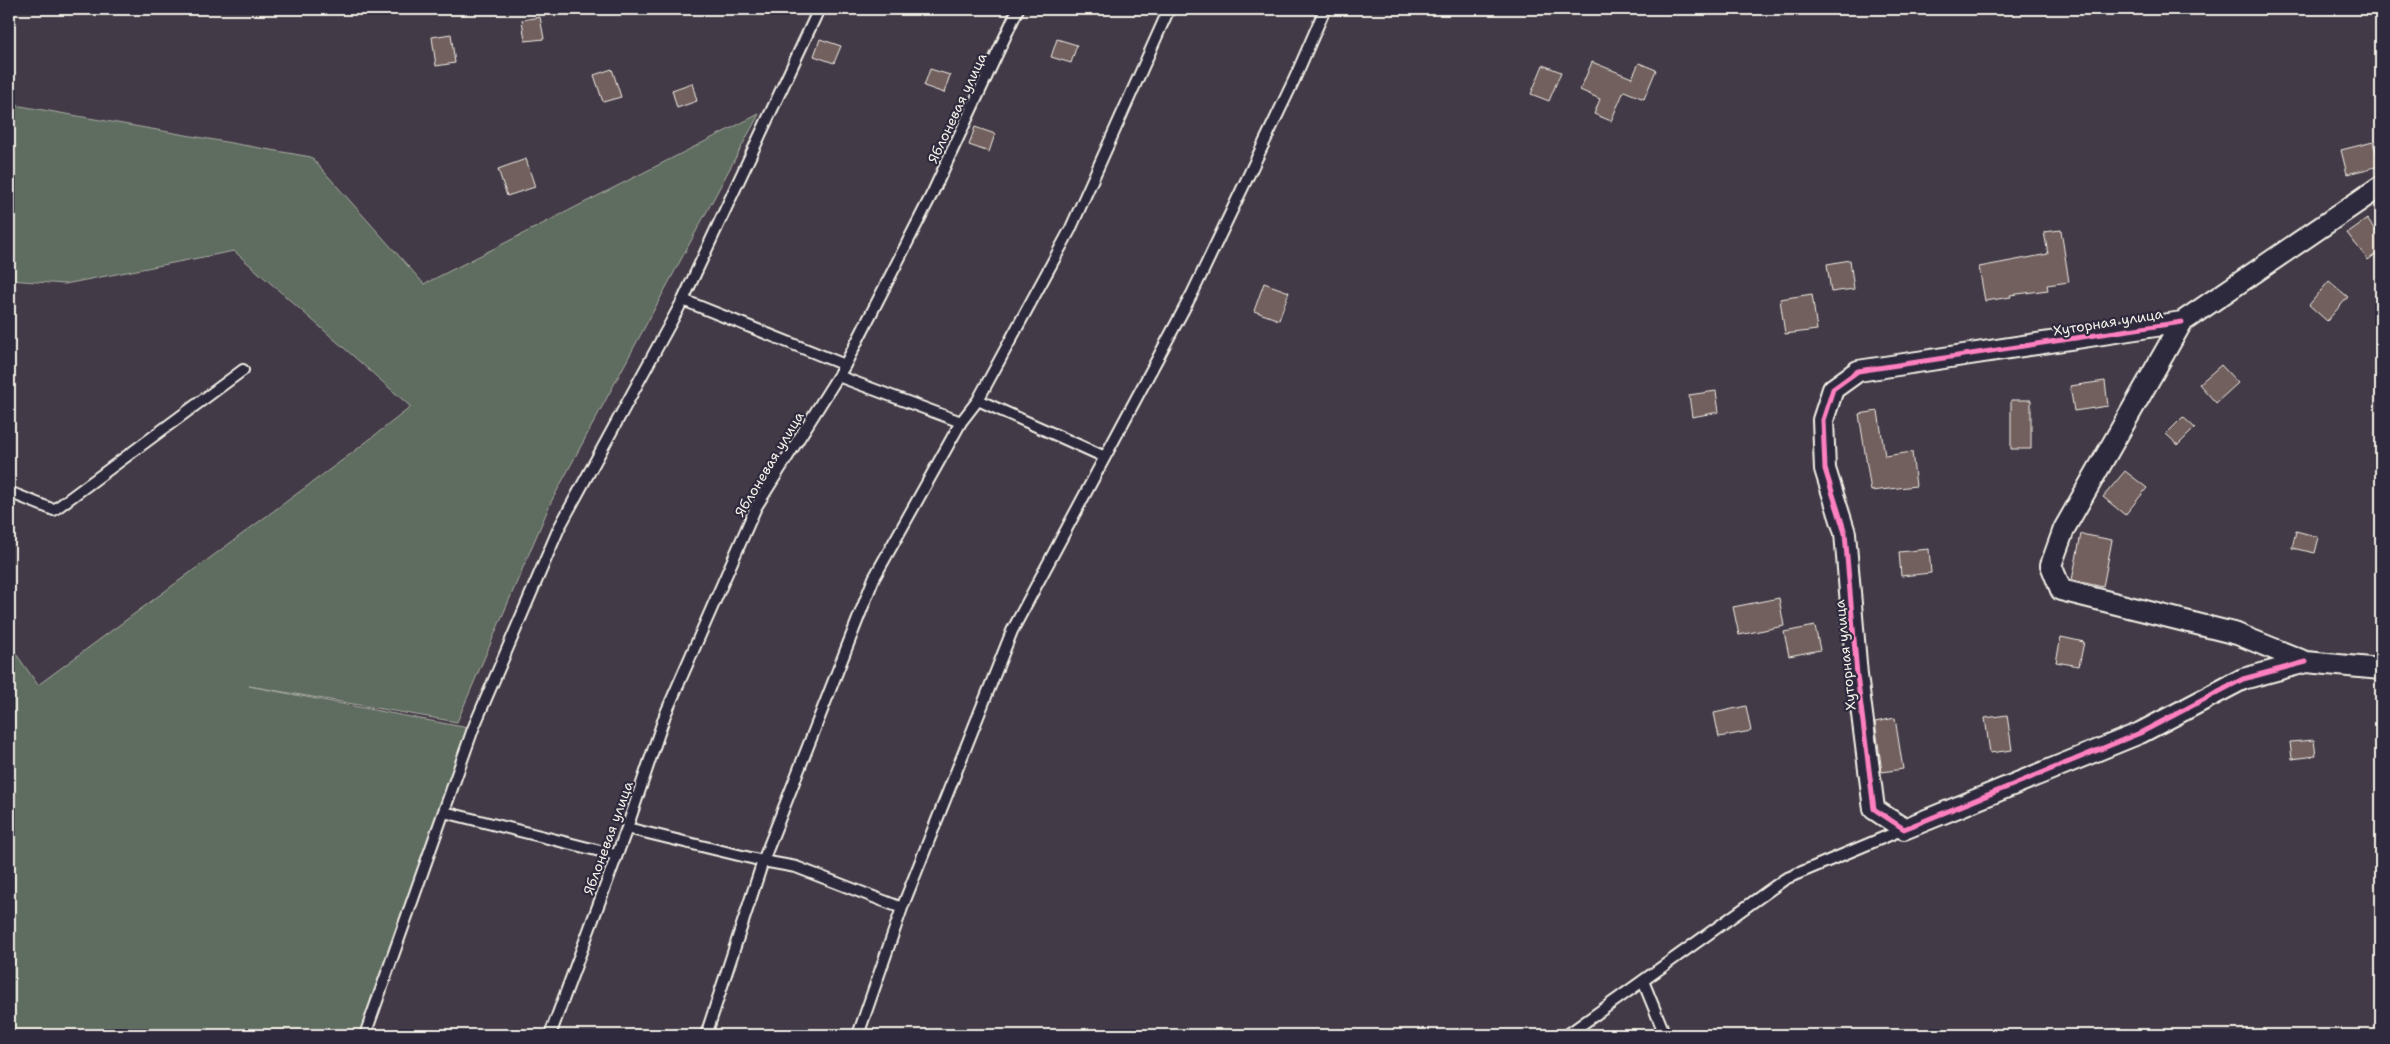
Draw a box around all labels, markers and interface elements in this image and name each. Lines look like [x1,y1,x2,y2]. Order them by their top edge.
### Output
street label: Яблоневая улица [923,50,991,166]
street label: Хуторная улица [2052,304,2165,340]
street label: Яблоневая улица [730,408,808,520]
street label: Хуторная улица [1830,599,1860,711]
street label: Яблоневая улица [579,778,637,897]

